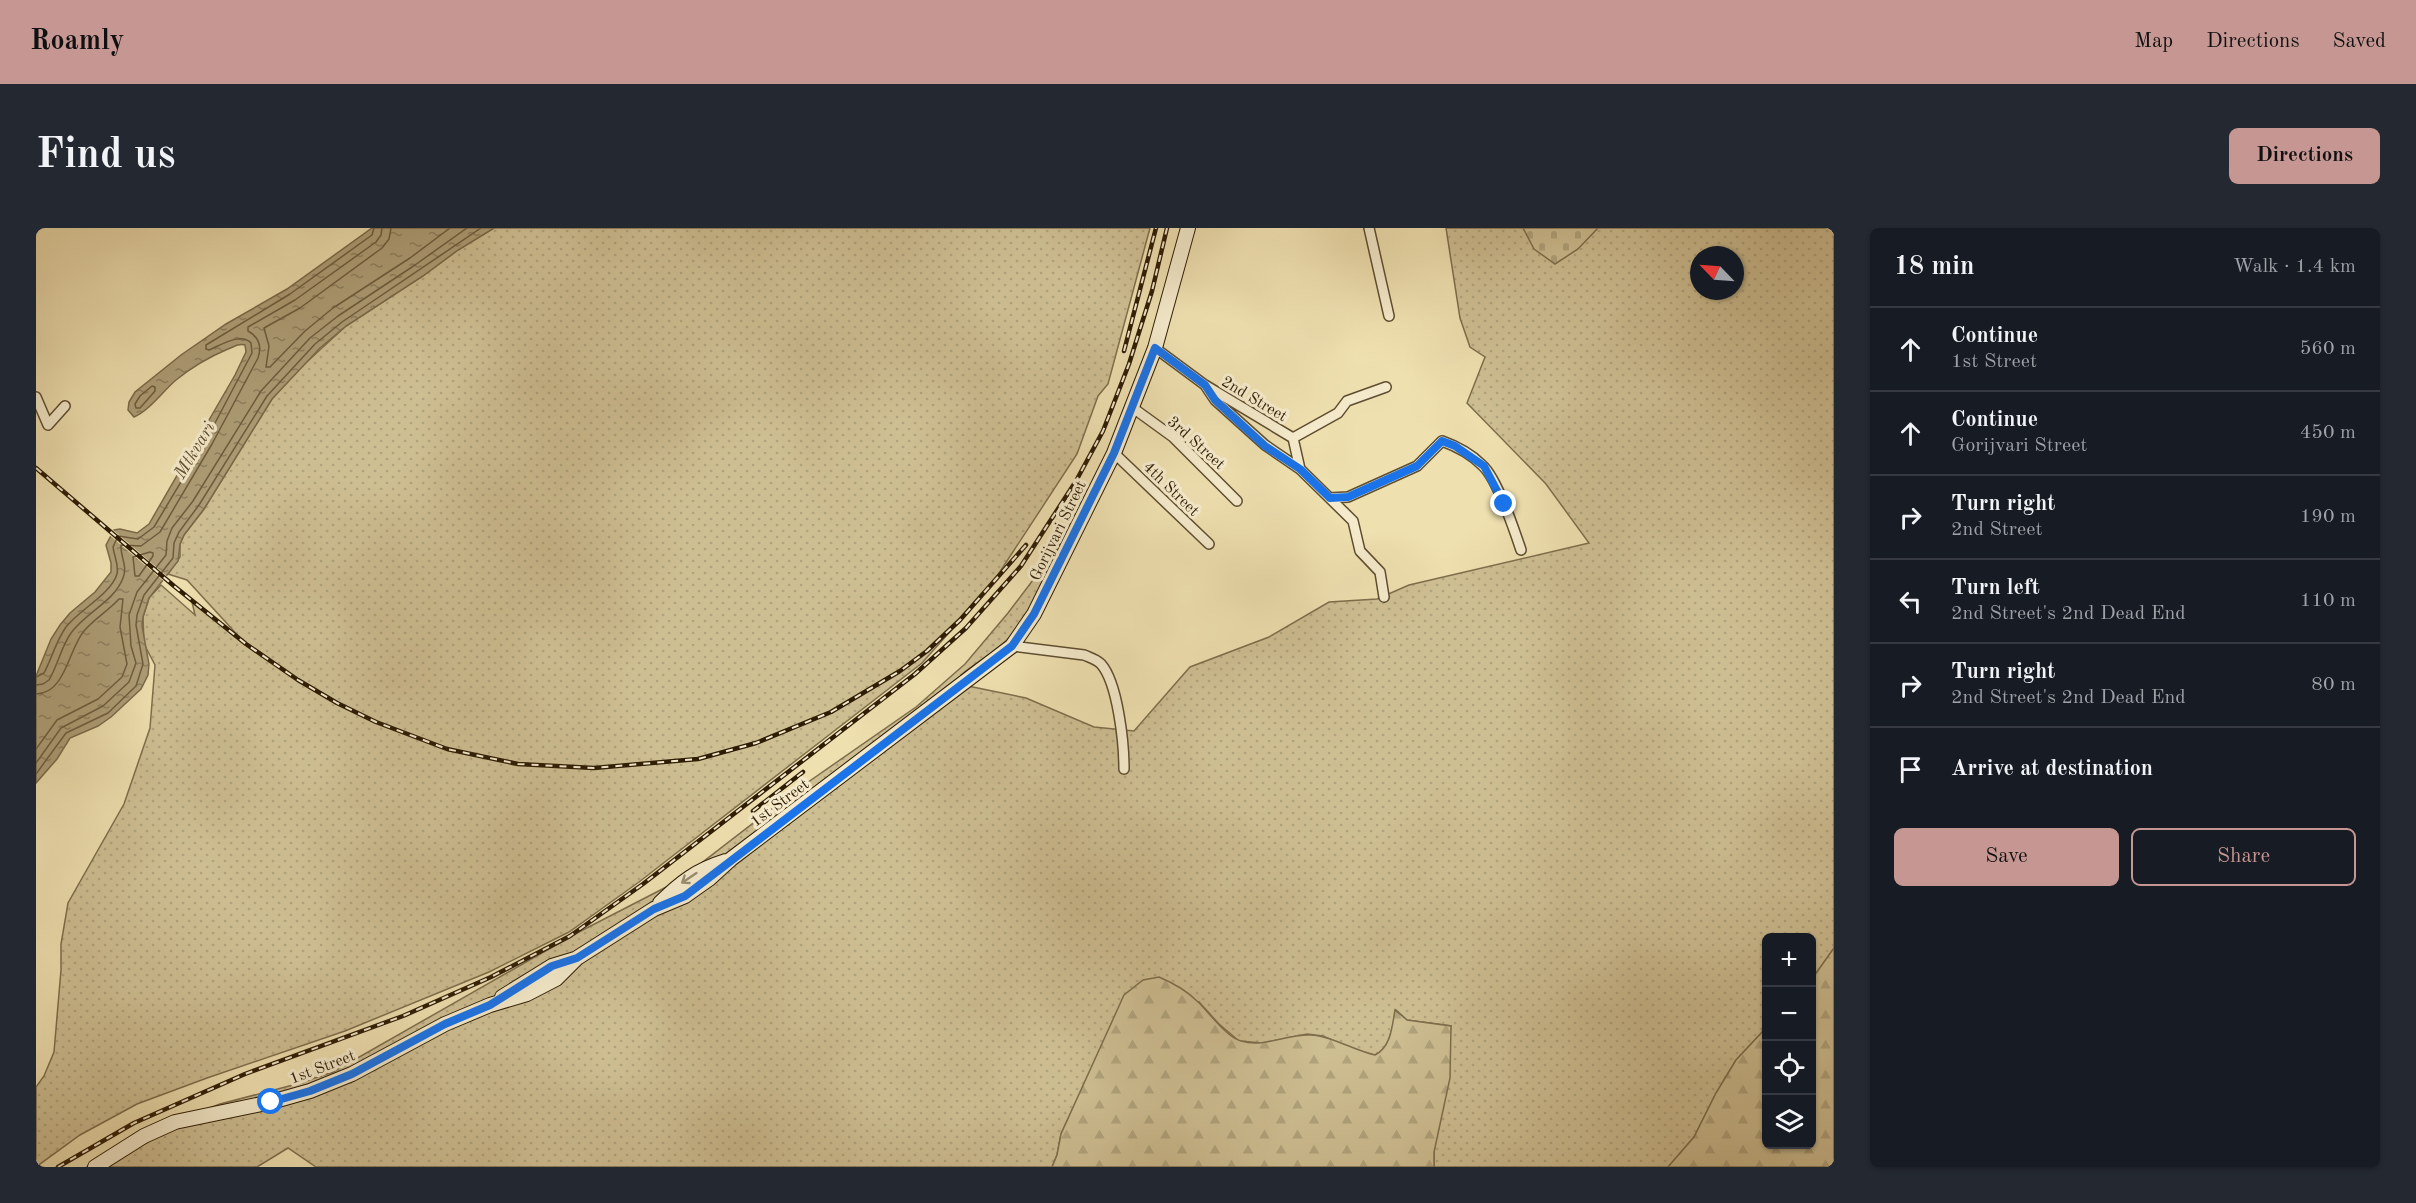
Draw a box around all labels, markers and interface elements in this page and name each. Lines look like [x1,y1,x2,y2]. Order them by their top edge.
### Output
text: Roamly [30,28,124,56]
text: Map [2134,31,2173,52]
text: Directions [2206,31,2300,52]
text: Saved [2333,31,2386,52]
button: Directions [2229,128,2380,184]
text: Find us [36,135,175,177]
north arrow [1690,246,1744,300]
text: 18 min [1894,254,1974,280]
text: Walk · 1.4 km [2233,257,2356,277]
text: Continue [1951,325,2038,347]
icon: ahead [1894,333,1927,366]
text: 560 m [2300,339,2356,359]
text: 1st Street [1951,352,2037,372]
street label: 2nd Street [1218,374,1290,426]
text: Continue [1951,409,2038,431]
street label: 3rd Street [1164,414,1228,473]
icon: ahead [1894,417,1927,450]
water label: Mtkvari [171,419,219,483]
text: 450 m [2300,423,2356,443]
text: Gorijvari Street [1951,436,2087,456]
street label: 4th Street [1140,459,1202,520]
street label: Gorijvari Street [1028,478,1090,583]
route end [1490,490,1516,516]
text: Turn right [1951,493,2055,515]
icon: right [1894,501,1927,534]
text: 190 m [2300,507,2356,527]
text: 2nd Street [1951,520,2042,540]
text: Turn left [1951,577,2040,599]
icon: left [1894,585,1927,618]
text: 110 m [2300,591,2356,611]
text: 2nd Street's 2nd Dead End [1951,604,2186,624]
text: Turn right [1951,661,2055,683]
icon: right [1894,669,1927,702]
text: 80 m [2311,675,2356,695]
text: 2nd Street's 2nd Dead End [1951,688,2186,708]
icon: arrive [1894,753,1927,786]
text: Arrive at destination [1951,758,2153,780]
street label: 1st Street [748,776,813,831]
button: Save [1894,828,2119,886]
button: Share [2131,828,2356,886]
one-way arrow [681,872,697,884]
map controls [1762,933,1816,1149]
button: + [1762,933,1816,987]
button: − [1762,987,1816,1041]
button: locate [1762,1041,1816,1095]
street label: 1st Street [288,1048,358,1088]
route start [257,1088,283,1114]
button: layers [1762,1095,1816,1149]

